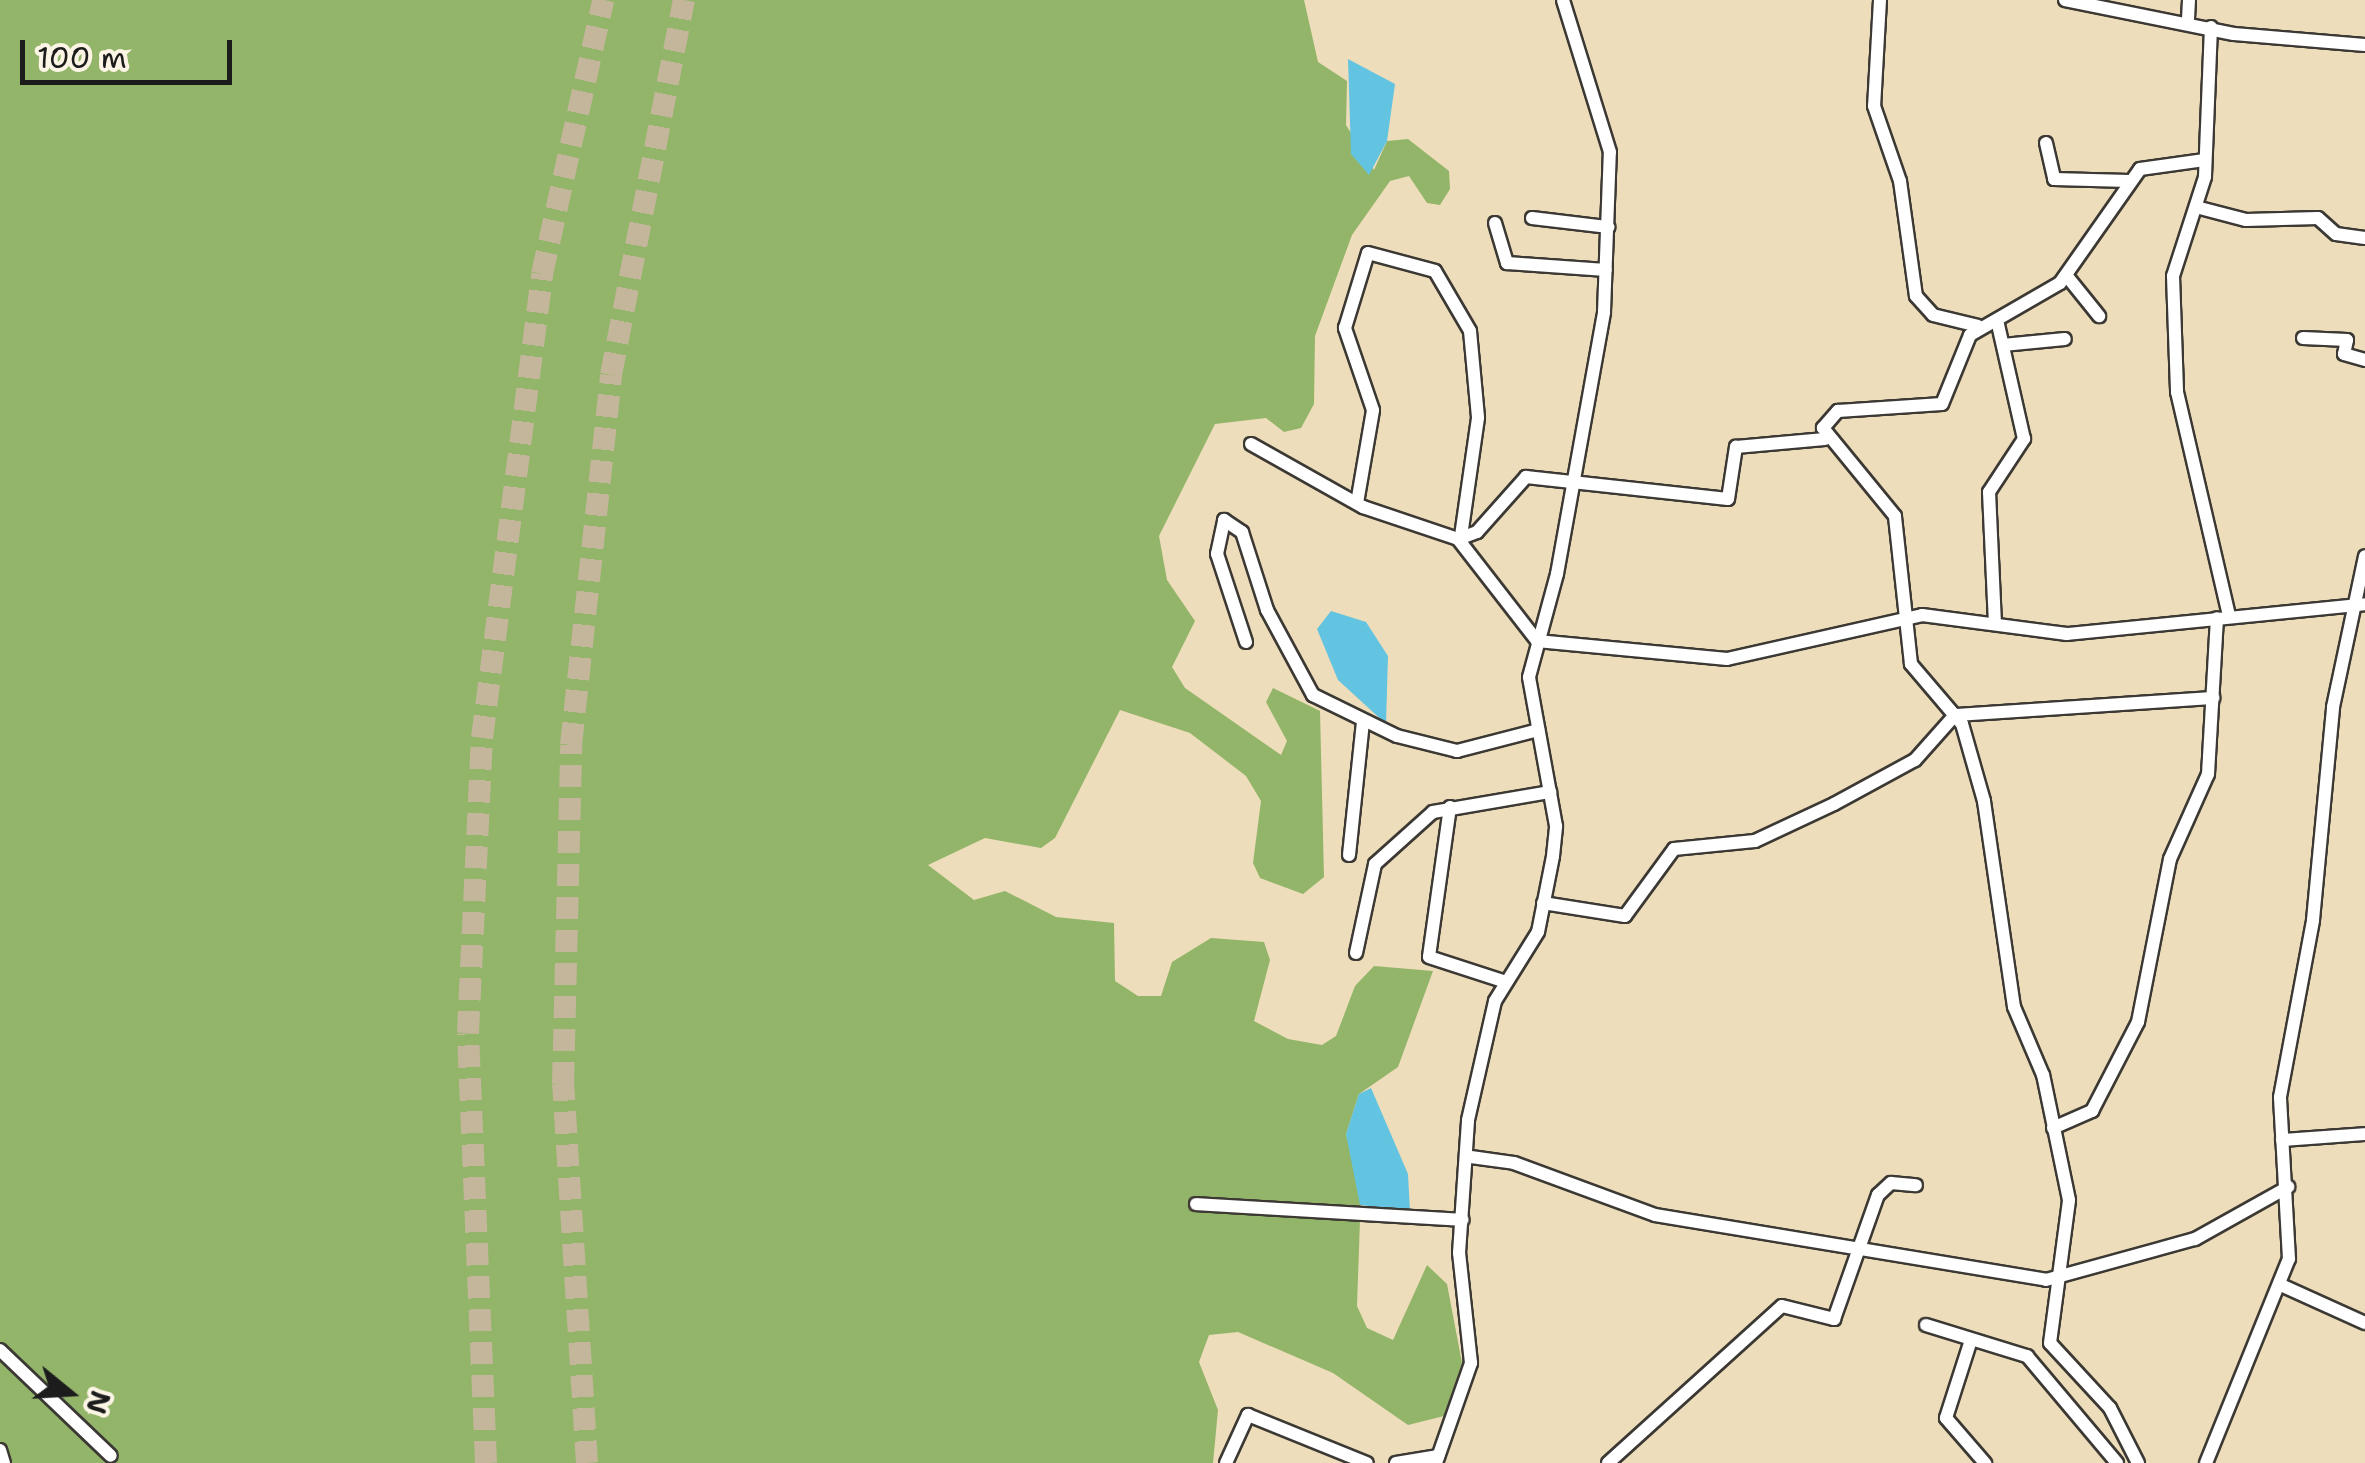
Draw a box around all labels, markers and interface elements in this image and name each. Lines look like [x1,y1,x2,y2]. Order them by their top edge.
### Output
scale bar [25,20,238,82]
text: 100 m [37,37,127,78]
north arrow [20,1343,120,1443]
text: N [77,1386,120,1419]

